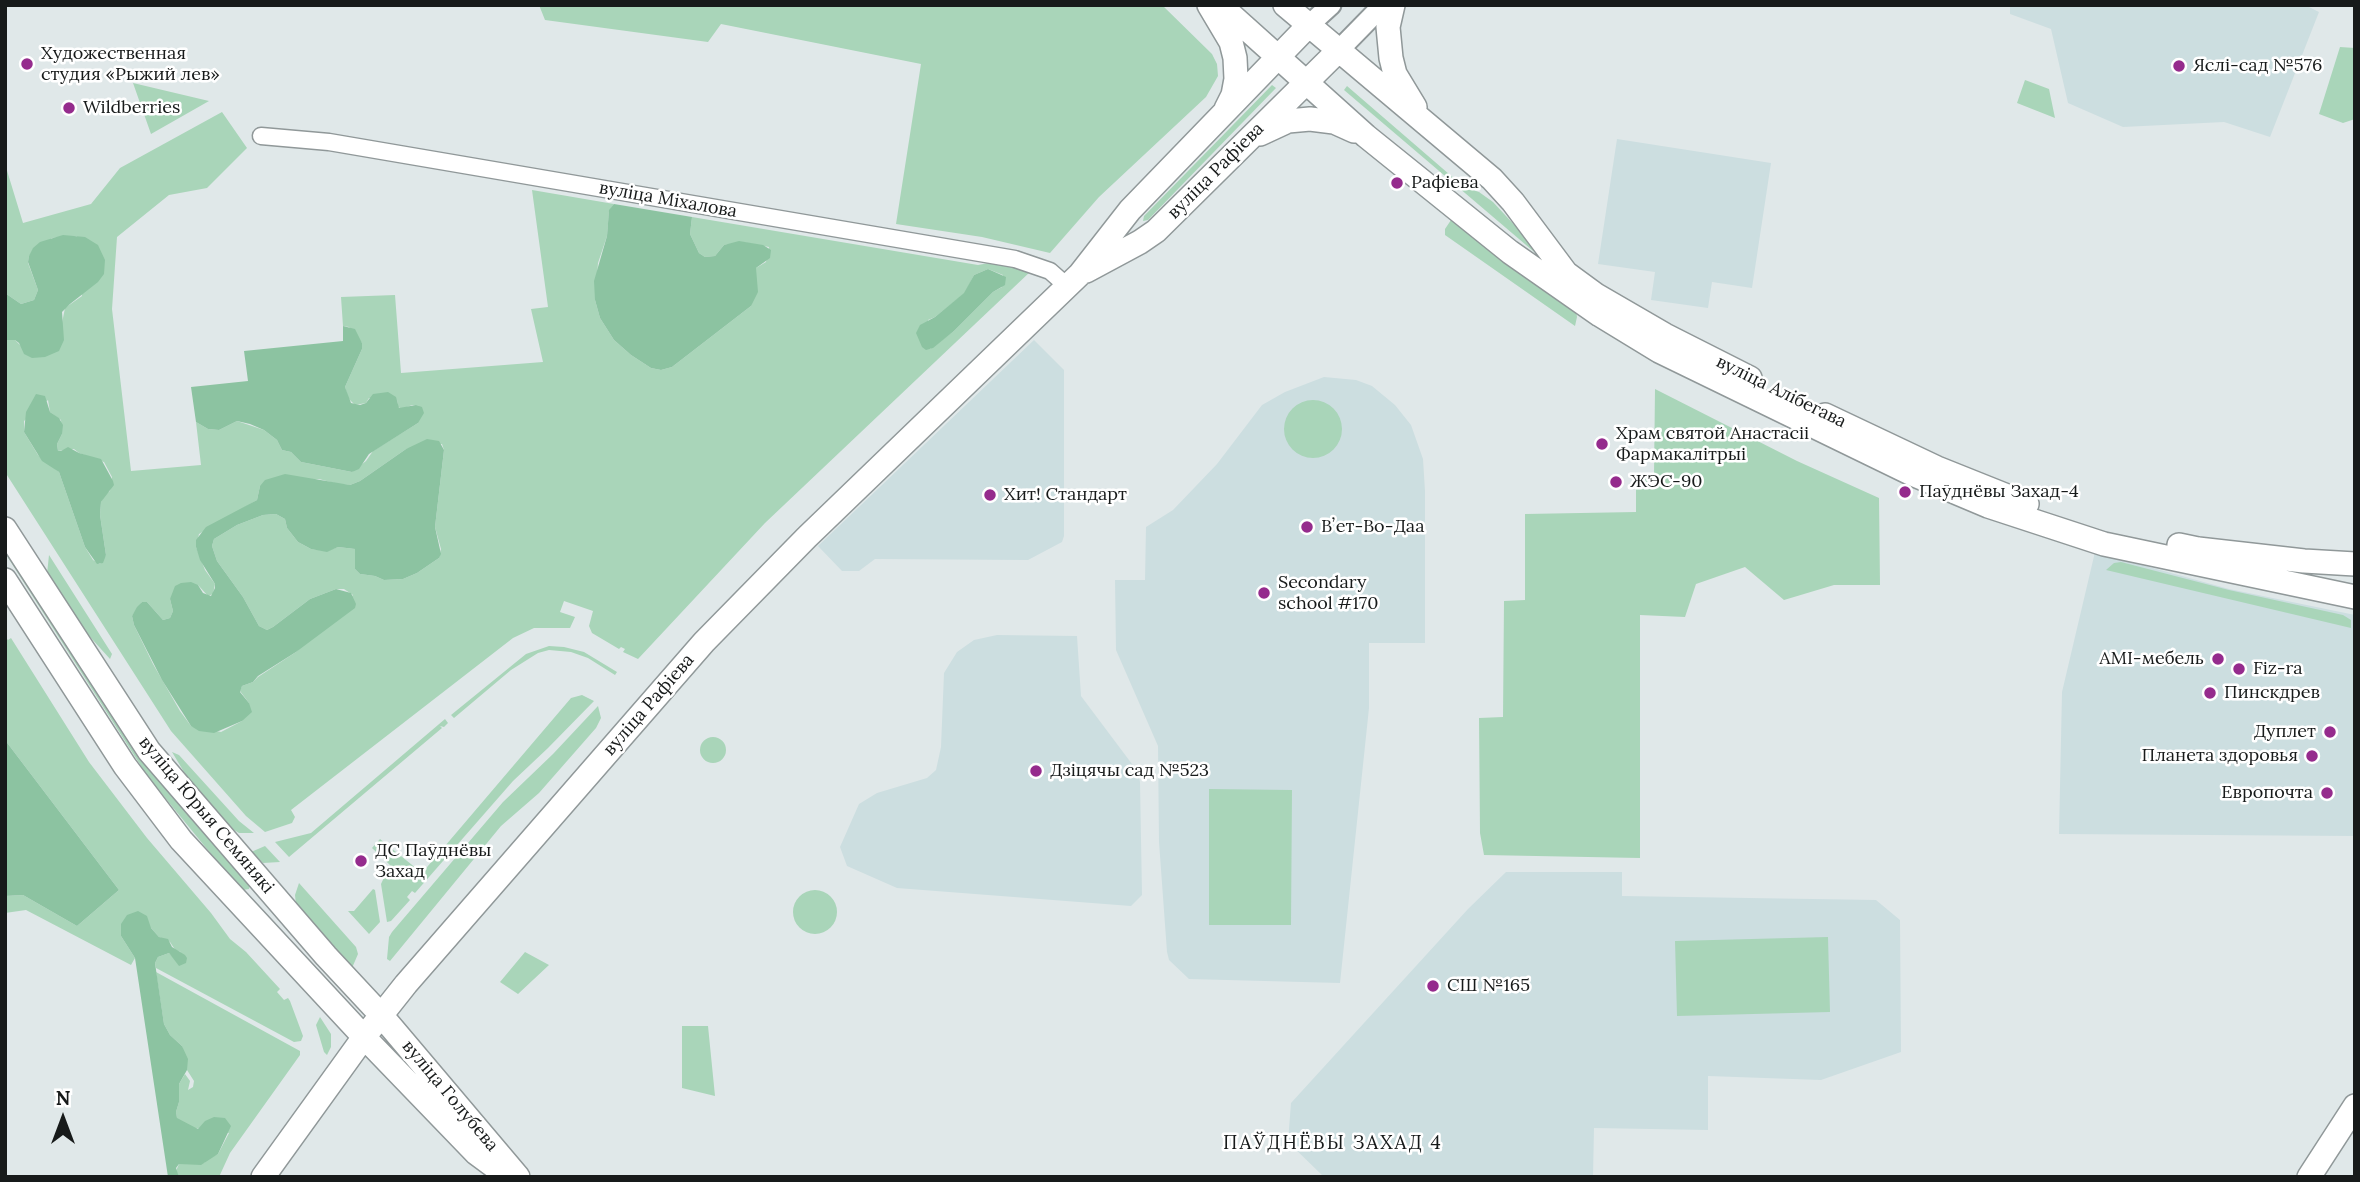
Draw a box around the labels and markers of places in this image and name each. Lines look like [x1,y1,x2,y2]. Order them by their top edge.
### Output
place label: Художественная студия «Рыжий лев» [41,43,220,86]
place label: Яслі-сад №576 [2193,55,2322,77]
marker: Художественная студия «Рыжий лев» [19,56,35,72]
marker: Яслі-сад №576 [2171,58,2187,74]
place label: Wildberries [83,97,180,119]
marker: Wildberries [61,100,77,116]
place label: Рафіева [1411,172,1479,194]
marker: Рафіева [1389,175,1405,191]
place label: Храм святой Анастасіі Фармакалітрыі [1616,423,1809,466]
marker: Храм святой Анастасіі Фармакалітрыі [1594,436,1610,452]
place label: ЖЭС-90 [1630,471,1703,493]
marker: ЖЭС-90 [1608,474,1624,490]
place label: Паўднёвы Захад-4 [1919,481,2079,503]
place label: Хит! Стандарт [1004,484,1127,506]
marker: Паўднёвы Захад-4 [1897,484,1913,500]
marker: Хит! Стандарт [982,487,998,503]
place label: Вʼет-Во-Даа [1321,516,1424,538]
marker: Вʼет-Во-Даа [1299,519,1315,535]
place label: Secondary school #170 [1278,572,1378,614]
marker: Secondary school #170 [1256,585,1272,601]
place label: АМI-мебель [2099,648,2204,670]
marker: АМI-мебель [2210,651,2226,667]
place label: Fiz-ra [2253,658,2303,680]
marker: Fiz-ra [2231,661,2247,677]
place label: Пинскдрев [2224,682,2320,704]
marker: Пинскдрев [2202,685,2218,701]
place label: Дуплет [2254,721,2316,743]
marker: Дуплет [2322,724,2338,740]
place label: Планета здоровья [2141,745,2298,767]
marker: Планета здоровья [2304,748,2320,764]
place label: Дзіцячы сад №523 [1050,760,1209,782]
marker: Дзіцячы сад №523 [1028,763,1044,779]
place label: Европочта [2221,782,2313,804]
marker: Европочта [2319,785,2335,801]
place label: ДС Паўднёвы Захад [375,840,491,882]
marker: ДС Паўднёвы Захад [353,853,369,869]
place label: СШ №165 [1447,975,1530,997]
marker: СШ №165 [1425,978,1441,994]

